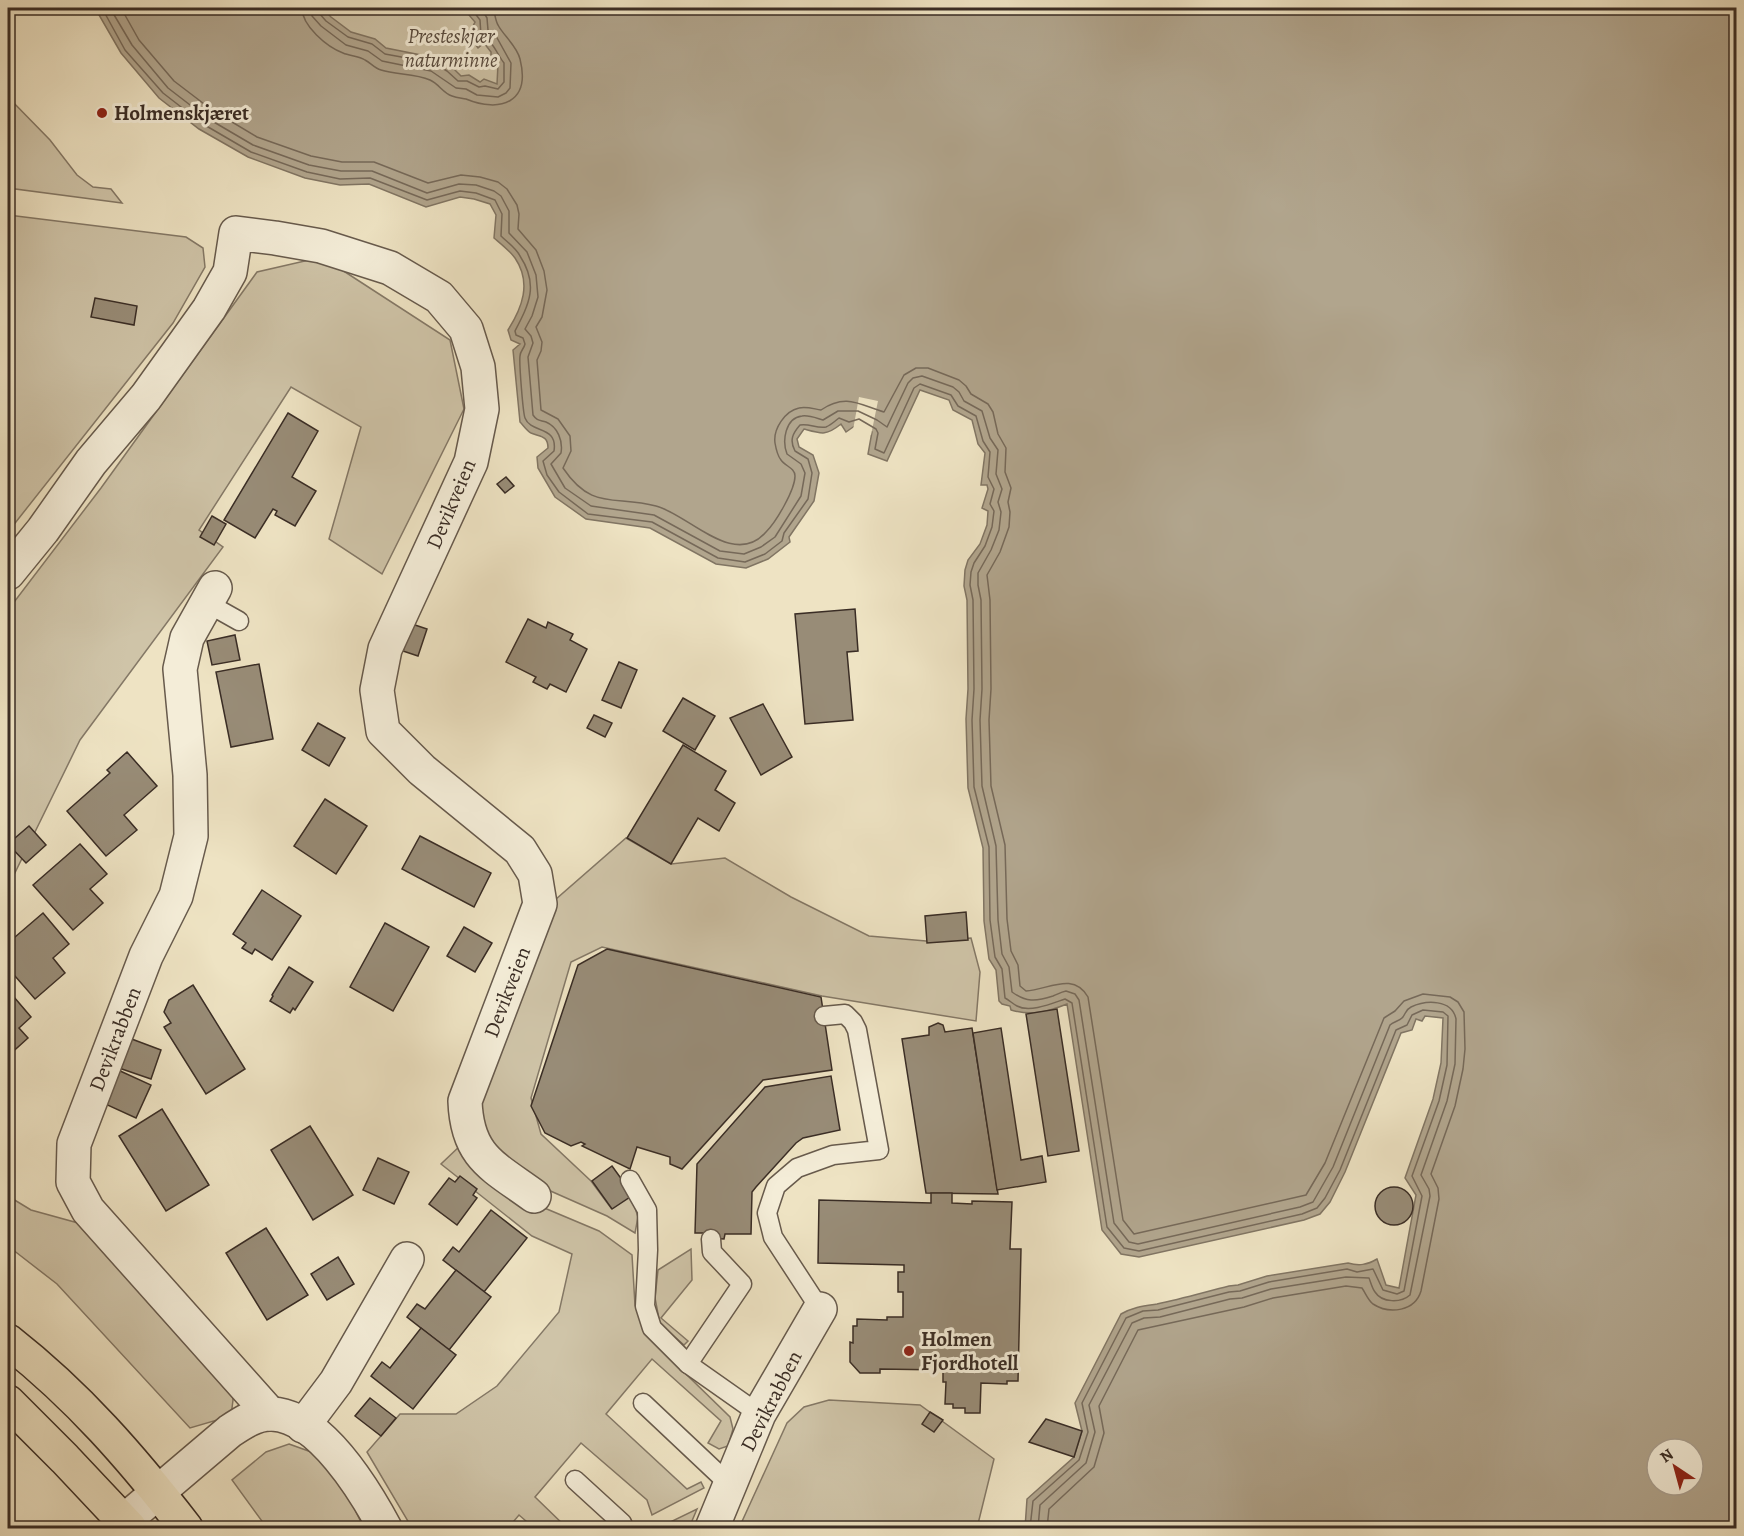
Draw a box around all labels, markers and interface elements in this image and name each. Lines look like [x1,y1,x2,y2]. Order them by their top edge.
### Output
park label: Presteskjær naturminne [405,22,498,74]
place label: Holmenskjæret [114,99,249,127]
marker: Holmenskjæret [95,106,109,120]
street label: Devikveien [420,455,482,553]
street label: Devikveien [477,943,537,1041]
street label: Devikrabben [82,983,148,1095]
place label: Holmen Fjordhotell [921,1325,1019,1377]
marker: Holmen Fjordhotell [902,1344,916,1358]
street label: Devikrabben [734,1346,808,1456]
north arrow [1645,1437,1705,1497]
text: N [1656,1443,1678,1468]

